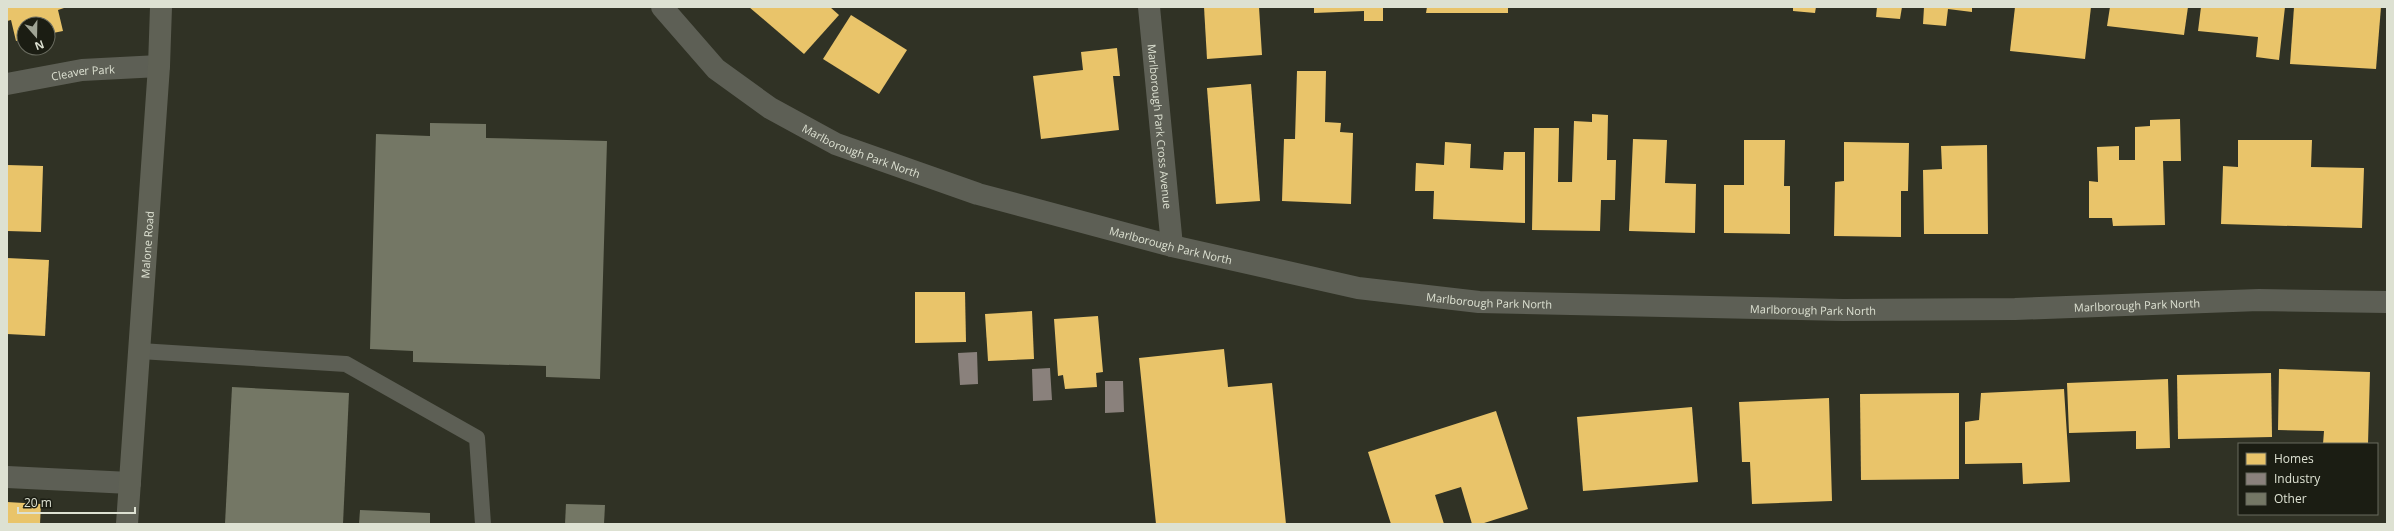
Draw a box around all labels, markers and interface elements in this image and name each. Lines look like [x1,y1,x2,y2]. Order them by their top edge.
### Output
north arrow [16,16,56,56]
text: N [33,37,46,54]
street label: Marlborough Park Cross Avenue [1145,43,1176,210]
street label: Cleaver Park [50,61,115,83]
street label: Marlborough Park North [800,120,922,181]
street label: Malone Road [137,210,156,279]
street label: Marlborough Park North [1108,222,1234,267]
street label: Marlborough Park North [1426,288,1552,311]
street label: Marlborough Park North [2074,295,2200,314]
street label: Marlborough Park North [1750,300,1876,318]
legend [2238,443,2378,515]
text: Homes [2274,450,2314,467]
text: Industry [2274,470,2321,487]
scale bar [18,489,135,515]
text: Other [2274,490,2307,507]
text: 20 m [24,494,52,511]

